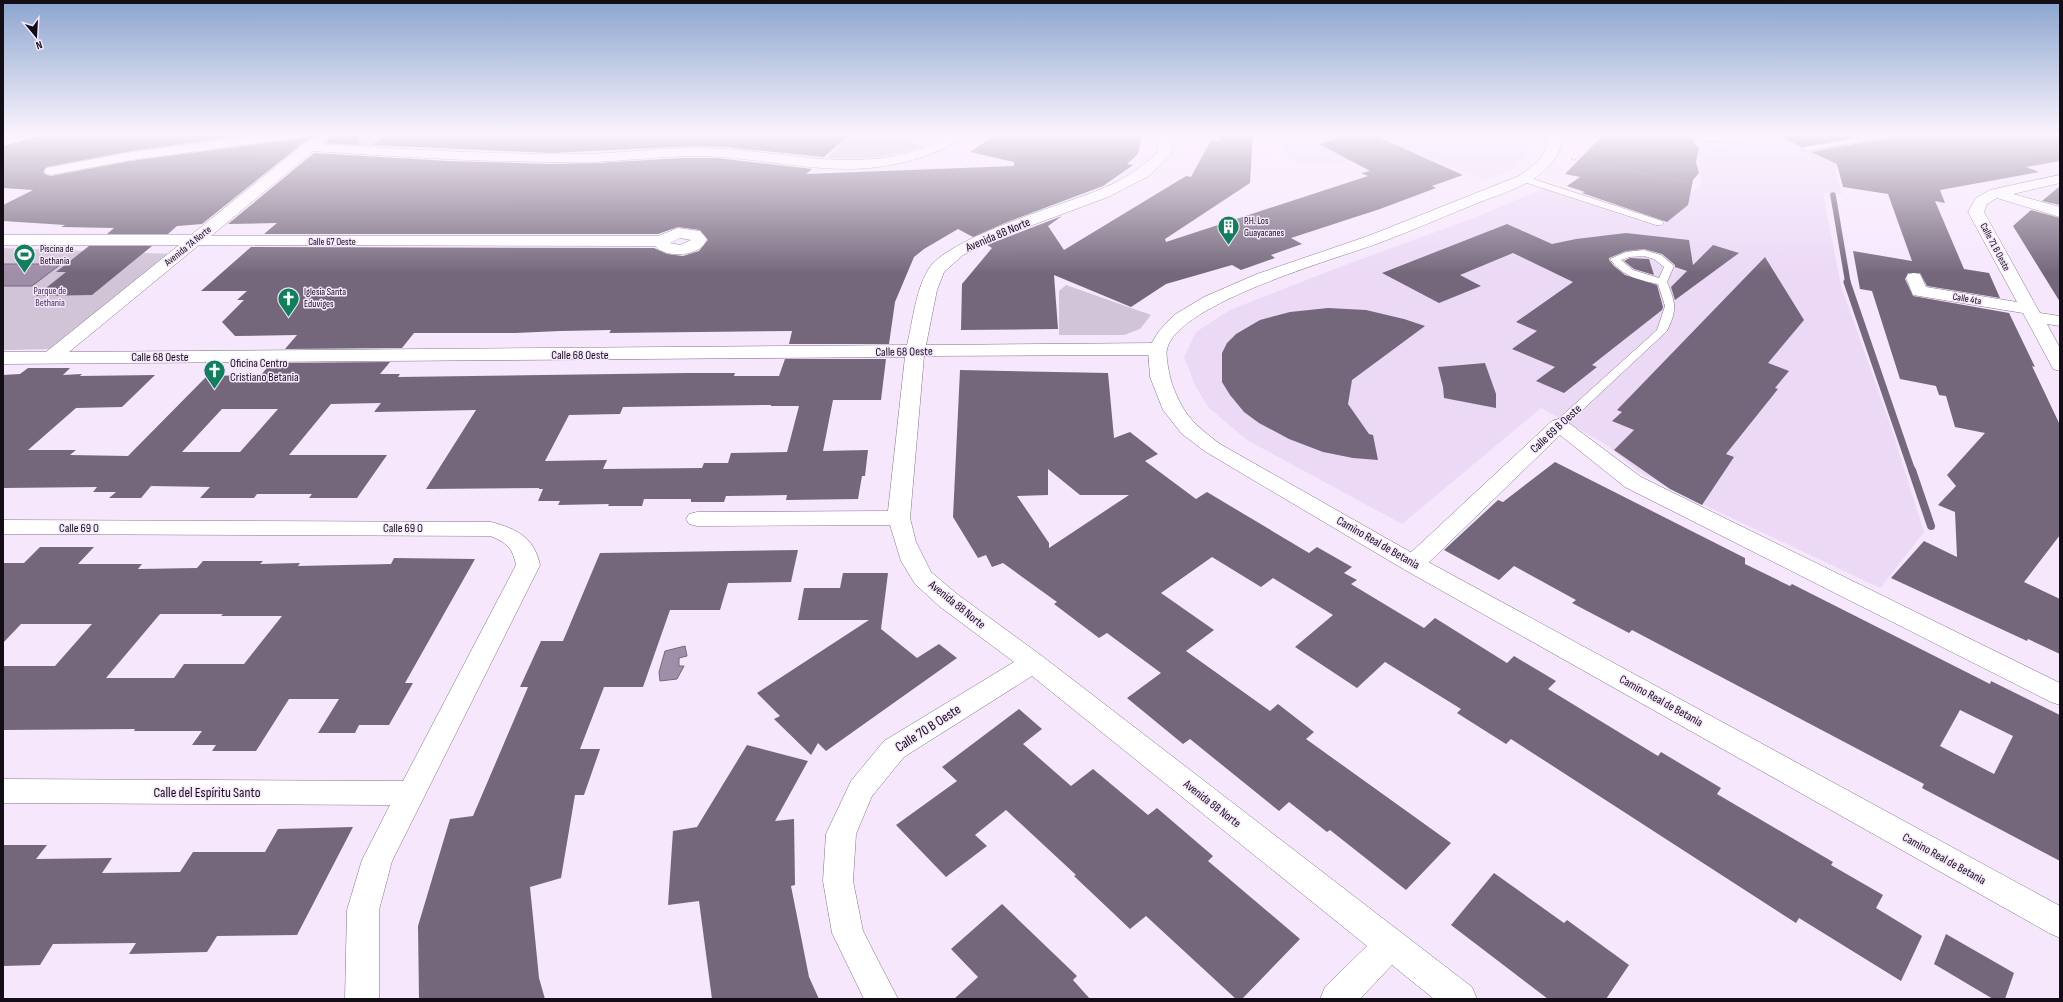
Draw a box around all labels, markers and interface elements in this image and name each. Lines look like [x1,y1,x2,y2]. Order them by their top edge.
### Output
north arrow [16,16,56,56]
text: N [34,38,44,52]
building icon: P.H. Los Guayacanes [1216,214,1242,247]
street label: Avenida 8B Norte [962,215,1033,256]
place label: P.H. Los Guayacanes [1244,215,1285,239]
street label: Calle 71 B Oeste [1977,221,2013,273]
street label: Avenida 7A Norte [161,224,214,269]
street label: Calle 67 Oeste [308,236,356,248]
sports icon: Piscina de Bethania [12,242,38,275]
place label: Piscina de Bethania [40,243,73,267]
park label: Parque de Bethania [34,285,66,309]
church icon: Iglesia Santa Eduviges [275,285,301,318]
place label: Iglesia Santa Eduviges [304,286,346,310]
street label: Calle 4ta [1952,291,1982,307]
street label: Calle 68 Oeste [875,344,933,360]
street label: Calle 68 Oeste [551,348,609,363]
street label: Calle 68 Oeste [131,350,189,365]
place label: Oficina Centro Cristiano Betania [230,356,299,385]
church icon: Oficina Centro Cristiano Betania [202,357,228,390]
street label: Calle 69 B Oeste [1527,401,1585,456]
street label: Camino Real de Betania [1334,513,1422,573]
street label: Calle 69 O [59,521,99,536]
street label: Calle 69 O [383,521,423,536]
street label: Avenida 8B Norte [925,577,989,633]
street label: Camino Real de Betania [1617,672,1706,730]
street label: Calle 70 B Oeste [892,700,964,756]
street label: Avenida 8B Norte [1179,776,1244,831]
street label: Calle del Espíritu Santo [154,784,261,801]
street label: Camino Real de Betania [1900,830,1989,888]

